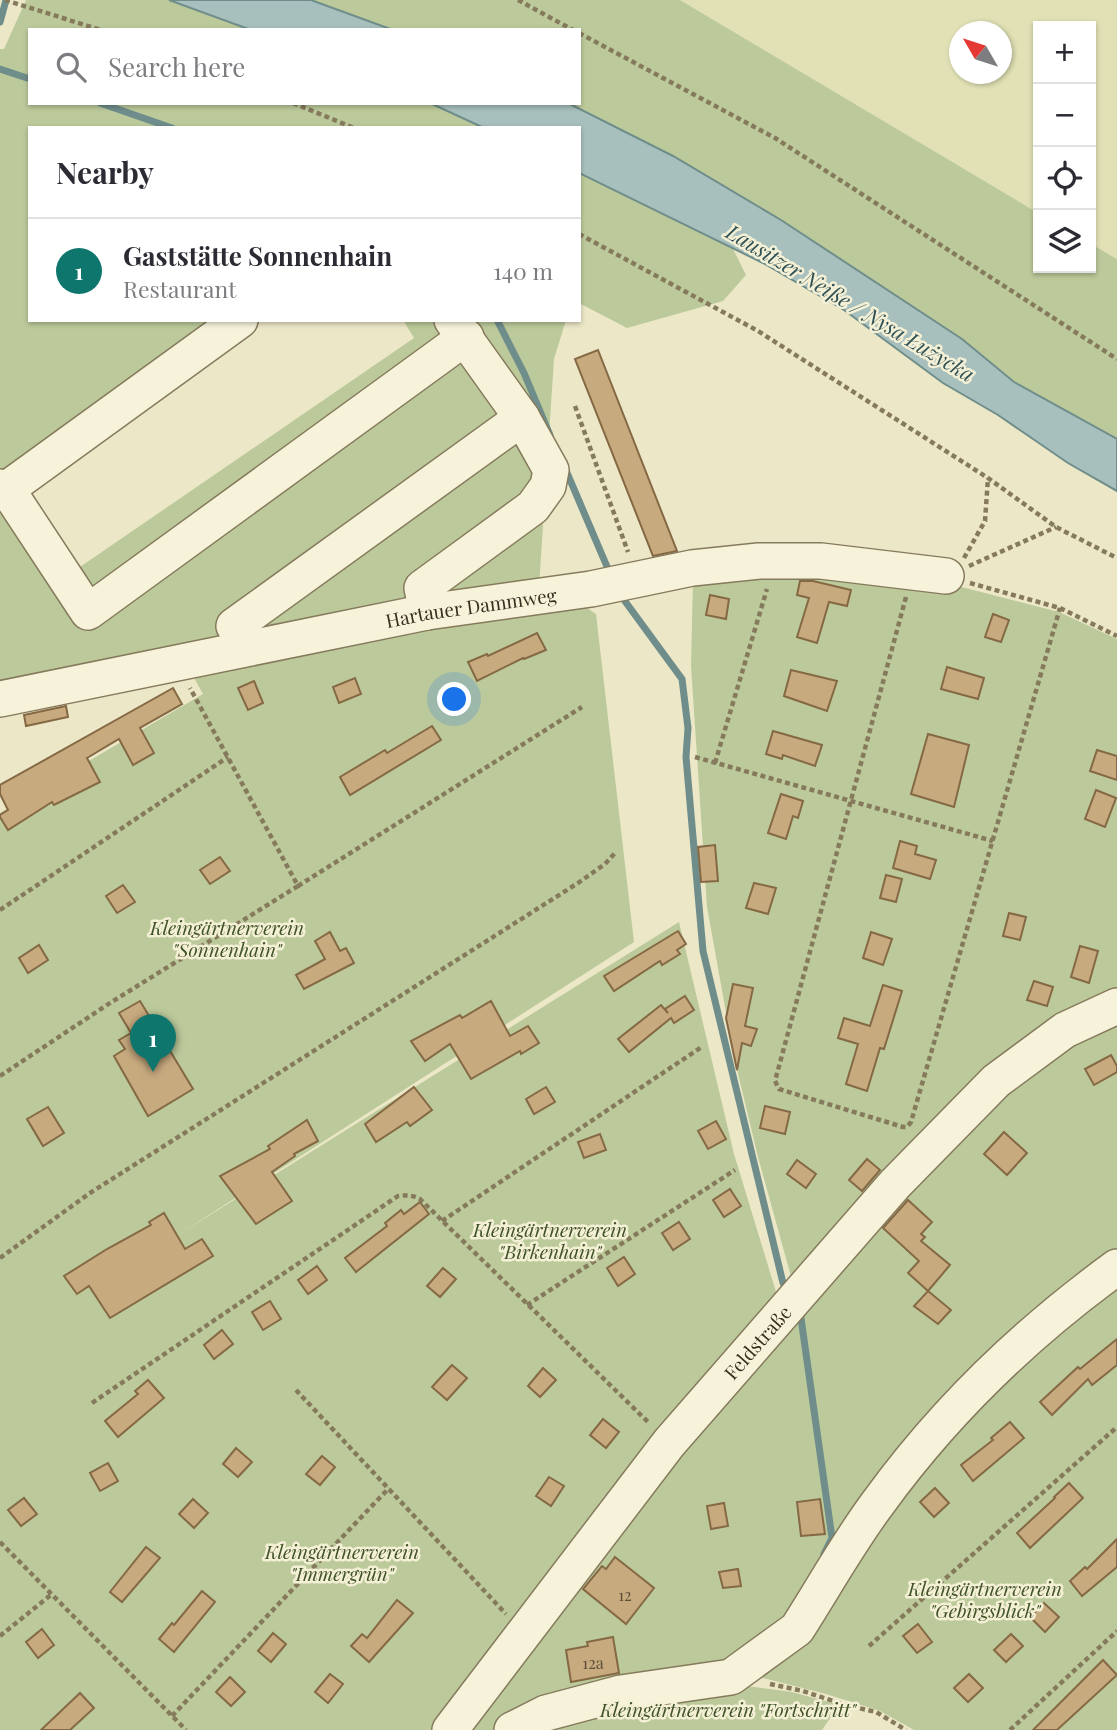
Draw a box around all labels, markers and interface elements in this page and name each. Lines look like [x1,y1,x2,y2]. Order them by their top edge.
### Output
north arrow [949,21,1012,84]
map controls [1033,21,1096,273]
button: + [1033,21,1096,84]
search box [28,28,581,105]
icon: search [52,48,90,86]
text: Search here [108,49,245,84]
button: − [1033,84,1096,147]
button: locate [1033,147,1096,210]
text: Nearby [56,152,154,192]
button: layers [1033,210,1096,273]
water label: Lausitzer Neiße / Nysa Łużycka [721,216,980,387]
text: Gaststätte Sonnenhain [123,238,392,273]
text: 1 [75,255,83,286]
text: 140 m [493,255,553,286]
text: Restaurant [123,273,236,304]
street label: Hartauer Dammweg [383,581,558,633]
your location [437,682,471,716]
park label: Kleingärtnerverein "Sonnenhain" [149,914,304,962]
pin: 1 [130,1014,176,1072]
park label: Kleingärtnerverein "Birkenhain" [472,1216,627,1264]
street label: Feldstraße [718,1300,797,1385]
park label: Kleingärtnerverein "Immergrün" [264,1538,419,1586]
park label: Kleingärtnerverein "Gebirgsblick" [907,1575,1062,1623]
house number: 12 [618,1584,632,1605]
house number: 12a [582,1652,604,1673]
park label: Kleingärtnerverein "Fortschritt" [599,1696,857,1722]

